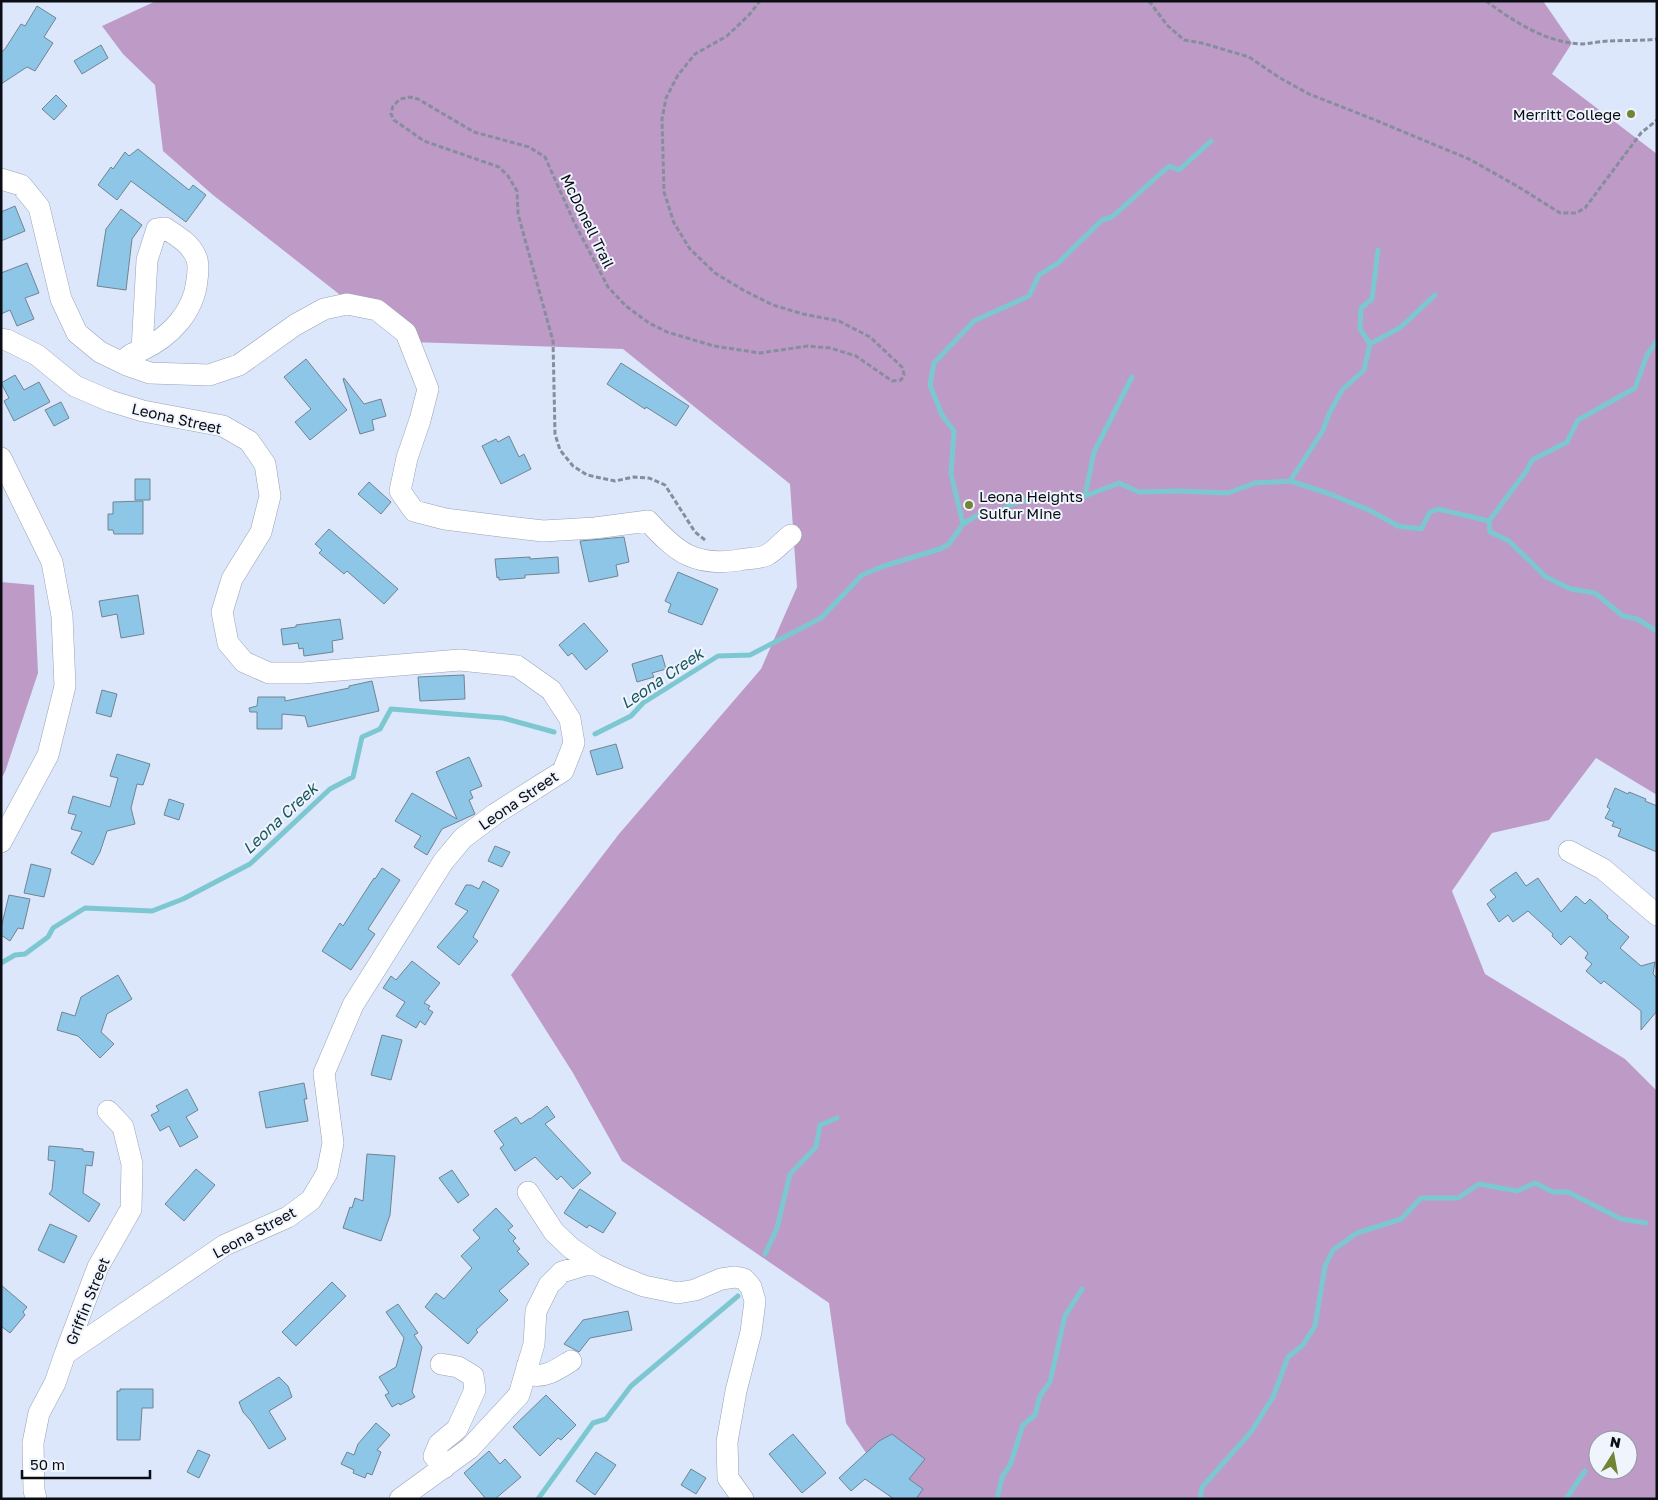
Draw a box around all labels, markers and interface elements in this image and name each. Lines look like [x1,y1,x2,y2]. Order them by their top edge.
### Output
place label: Merritt College [1513,105,1621,123]
marker: Merritt College [1625,108,1637,120]
street label: McDonell Trail [557,171,619,271]
street label: Leona Street [130,399,224,437]
place label: Leona Heights Sulfur Mine [979,487,1083,522]
marker: Leona Heights Sulfur Mine [963,499,975,511]
water label: Leona Creek [617,642,709,713]
street label: Leona Street [475,767,561,833]
water label: Leona Creek [238,777,323,858]
street label: Leona Street [209,1202,299,1262]
street label: Griffin Street [61,1255,113,1347]
north arrow [1588,1430,1638,1480]
text: N [1609,1432,1622,1451]
scale bar [22,1448,150,1480]
text: 50 m [30,1455,65,1473]

